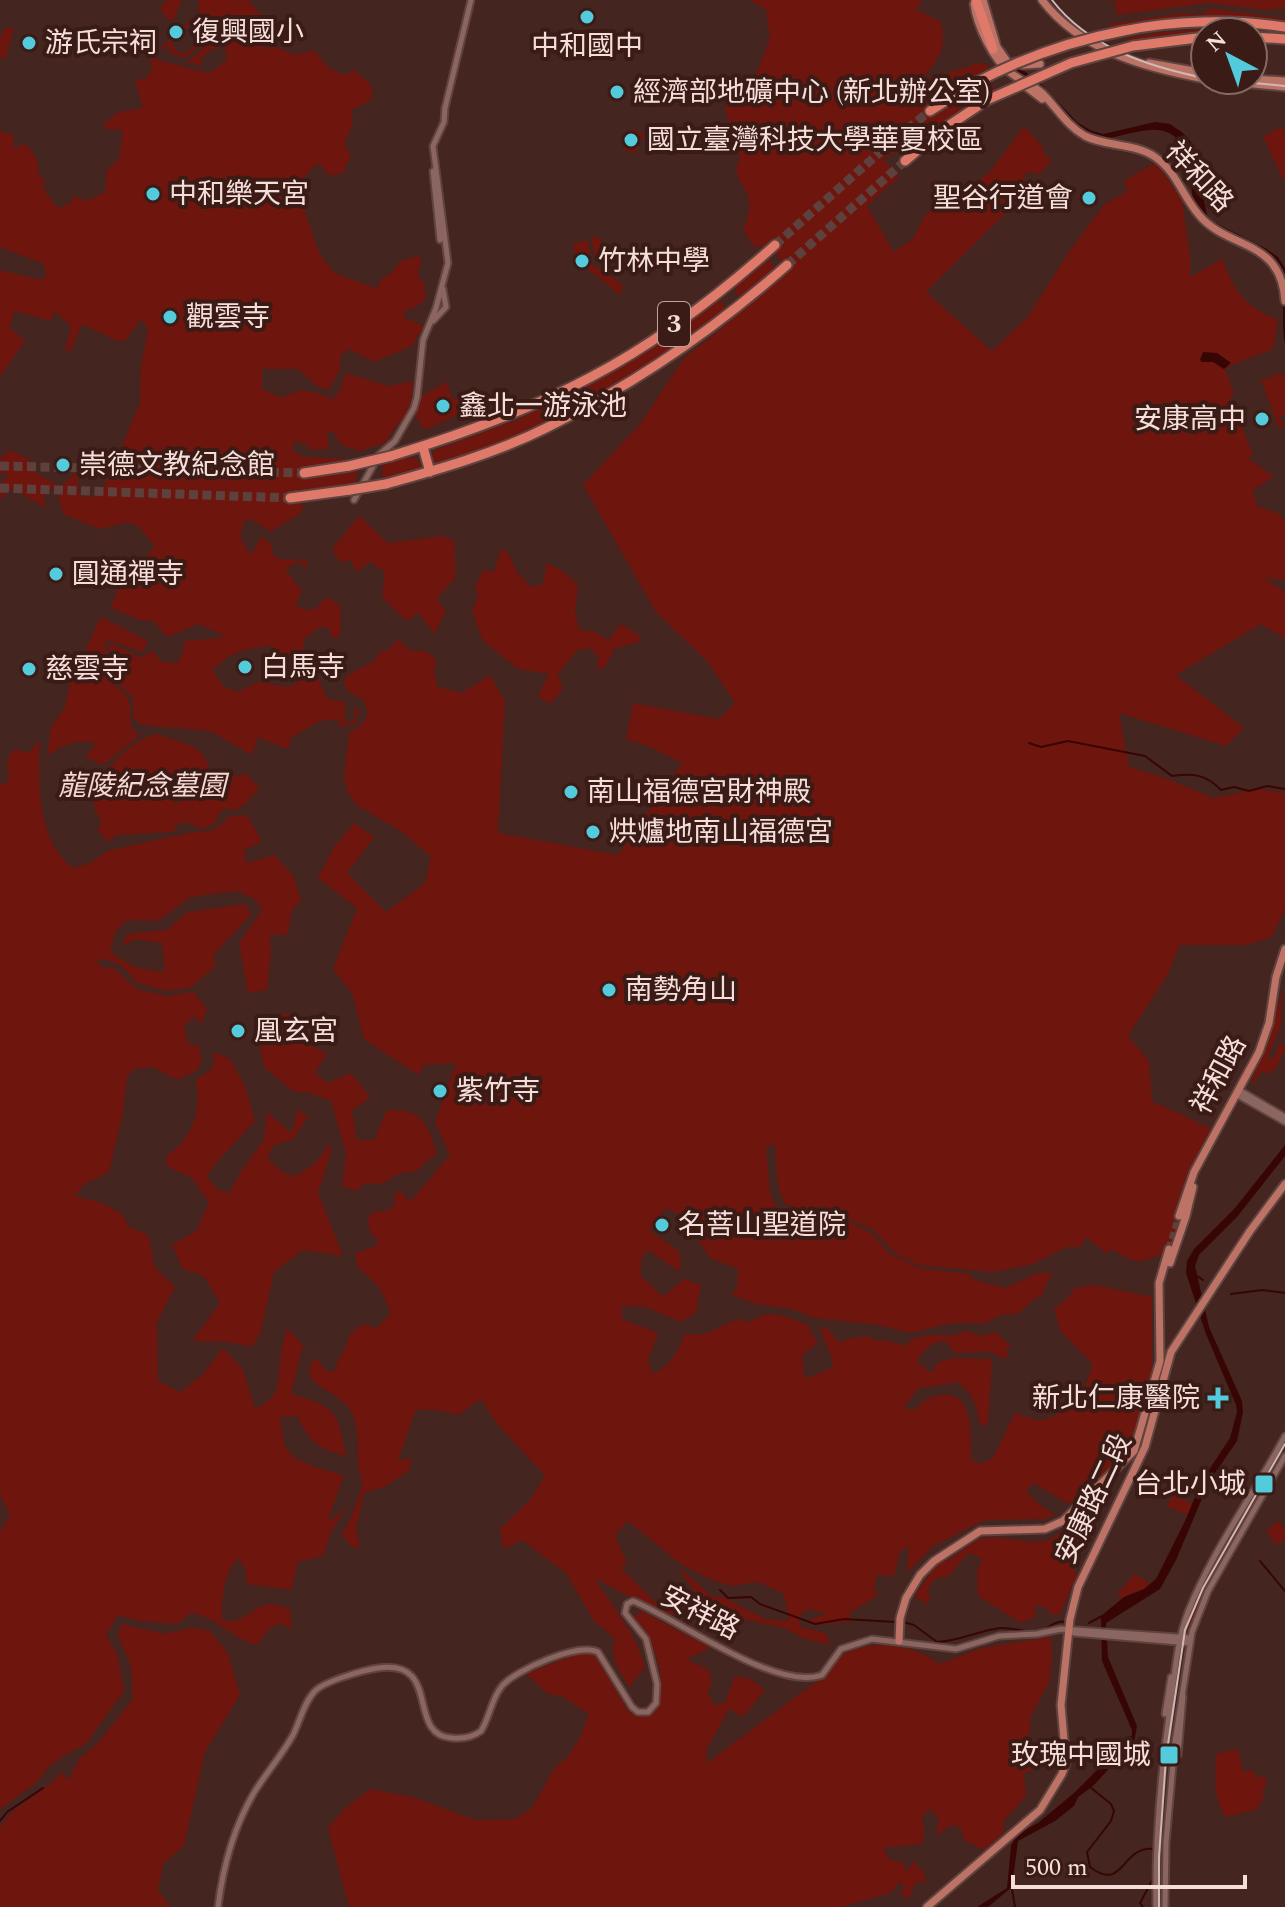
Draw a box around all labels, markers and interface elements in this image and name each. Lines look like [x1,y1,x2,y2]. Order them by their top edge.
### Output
marker: 中和國中 [578,8,596,26]
place label: 復興國小 [192,11,304,54]
north arrow [1189,16,1269,96]
place label: 游氏宗祠 [45,22,157,65]
marker: 復興國小 [167,23,185,41]
text: N [1199,24,1234,60]
place label: 中和國中 [531,25,643,68]
marker: 游氏宗祠 [20,34,38,52]
place label: 經濟部地礦中心 (新北辦公室) [633,71,990,114]
marker: 經濟部地礦中心 (新北辦公室) [608,83,626,101]
place label: 國立臺灣科技大學華夏校區 [647,119,983,162]
marker: 國立臺灣科技大學華夏校區 [622,131,640,149]
street label: 祥和路 [1155,132,1243,222]
place label: 中和樂天宮 [169,173,309,216]
place label: 聖谷行道會 [933,177,1073,220]
marker: 中和樂天宮 [144,185,162,203]
marker: 聖谷行道會 [1080,189,1098,207]
place label: 竹林中學 [598,240,710,283]
marker: 竹林中學 [573,252,591,270]
place label: 觀雲寺 [186,296,270,339]
road number: 3 [658,302,690,346]
marker: 觀雲寺 [161,308,179,326]
place label: 鑫北一游泳池 [459,385,627,428]
marker: 鑫北一游泳池 [434,397,452,415]
place label: 安康高中 [1134,398,1246,441]
marker: 安康高中 [1253,410,1271,428]
place label: 崇德文教紀念館 [79,444,275,487]
marker: 崇德文教紀念館 [54,456,72,474]
place label: 圓通禪寺 [72,553,184,596]
marker: 圓通禪寺 [47,565,65,583]
place label: 白馬寺 [261,646,345,689]
place label: 慈雲寺 [45,648,129,691]
marker: 白馬寺 [236,658,254,676]
marker: 慈雲寺 [20,660,38,678]
park label: 龍陵紀念墓園 [58,765,230,808]
place label: 南山福德宮財神殿 [587,771,811,814]
marker: 南山福德宮財神殿 [562,783,580,801]
place label: 烘爐地南山福德宮 [609,811,833,854]
marker: 烘爐地南山福德宮 [584,823,602,841]
place label: 南勢角山 [625,969,737,1012]
marker: 南勢角山 [600,981,618,999]
place label: 凰玄宮 [254,1010,338,1053]
marker: 凰玄宮 [229,1022,247,1040]
street label: 祥和路 [1180,1028,1258,1122]
place label: 紫竹寺 [456,1070,540,1113]
marker: 紫竹寺 [431,1082,449,1100]
place label: 名菩山聖道院 [678,1204,846,1247]
marker: 名菩山聖道院 [653,1216,671,1234]
place label: 新北仁康醫院 [1032,1377,1200,1420]
marker: 新北仁康醫院 [1207,1387,1229,1409]
street label: 安康路二段 [1045,1426,1143,1572]
place label: 台北小城 [1134,1463,1246,1506]
marker: 台北小城 [1253,1473,1275,1495]
street label: 安祥路 [653,1575,747,1651]
place label: 玫瑰中國城 [1011,1734,1151,1777]
marker: 玫瑰中國城 [1158,1744,1180,1766]
scale bar [1013,1839,1245,1889]
text: 500 m [1025,1850,1088,1886]

